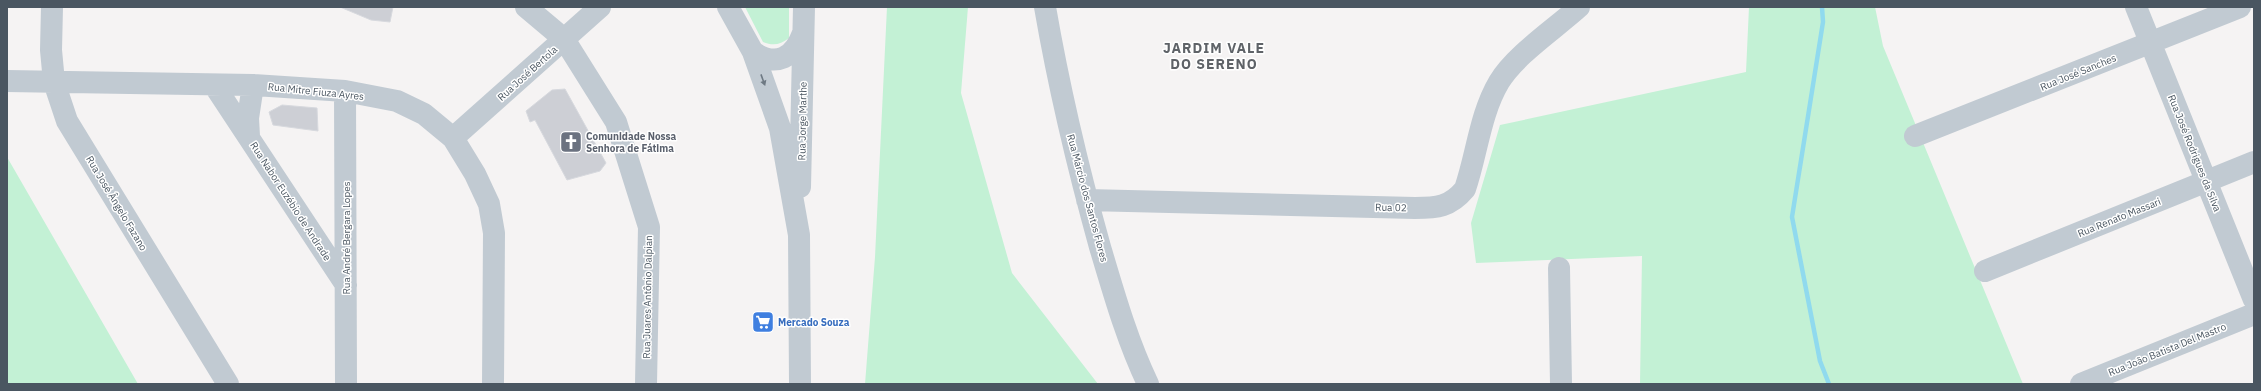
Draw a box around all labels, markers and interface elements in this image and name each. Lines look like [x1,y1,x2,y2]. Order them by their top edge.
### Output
district label: JARDIM VALE DO SERENO [1163,39,1265,73]
street label: Rua José Bertola [495,43,560,104]
street label: Rua José Sanches [2038,51,2118,94]
one-way arrow [761,74,767,86]
street label: Rua Mitre Fiuza Ayres [267,80,365,103]
street label: Rua Jorge Marthe [795,81,810,161]
street label: Rua José Rodrigues da Silva [2165,93,2224,214]
church icon: Comunidade Nossa Senhora de Fátima [558,129,584,155]
place label: Comunidade Nossa Senhora de Fátima [586,130,677,155]
street label: Rua Márcio dos Santos Flores [1064,133,1111,264]
street label: Rua Nabor Euzébio de Andrade [247,139,334,264]
street label: Rua José Ângelo Fazano [83,153,150,253]
street label: Rua André Bergara Lopes [340,181,353,295]
street label: Rua Renato Massari [2076,195,2163,240]
street label: Rua 02 [1375,201,1407,214]
street label: Rua Juares Antônio Dalpian [640,235,655,359]
supermarket icon: Mercado Souza [750,309,776,335]
place label: Mercado Souza [778,316,850,329]
street label: Rua João Batista Del Mastro [2106,320,2228,379]

